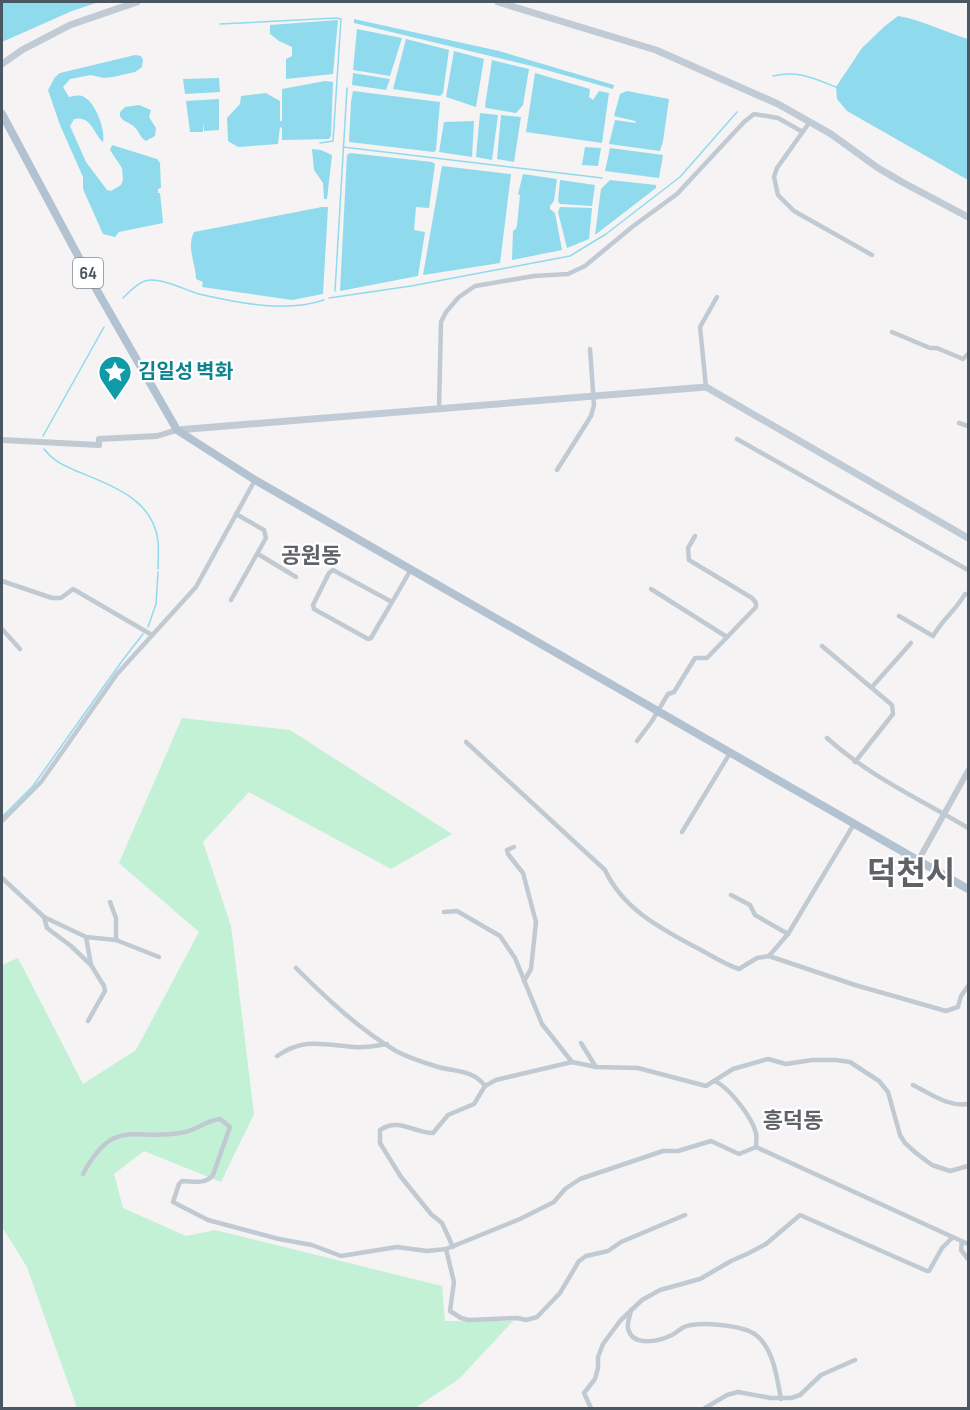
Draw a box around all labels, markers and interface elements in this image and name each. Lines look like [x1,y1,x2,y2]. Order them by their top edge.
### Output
road number: 64 [73,258,103,288]
place icon: 김일성 벽화 [97,354,133,401]
place label: 김일성 벽화 [138,360,234,384]
district label: 공원동 [281,543,341,570]
district label: 덕천시 [867,855,955,894]
district label: 흥덕동 [763,1108,823,1135]

